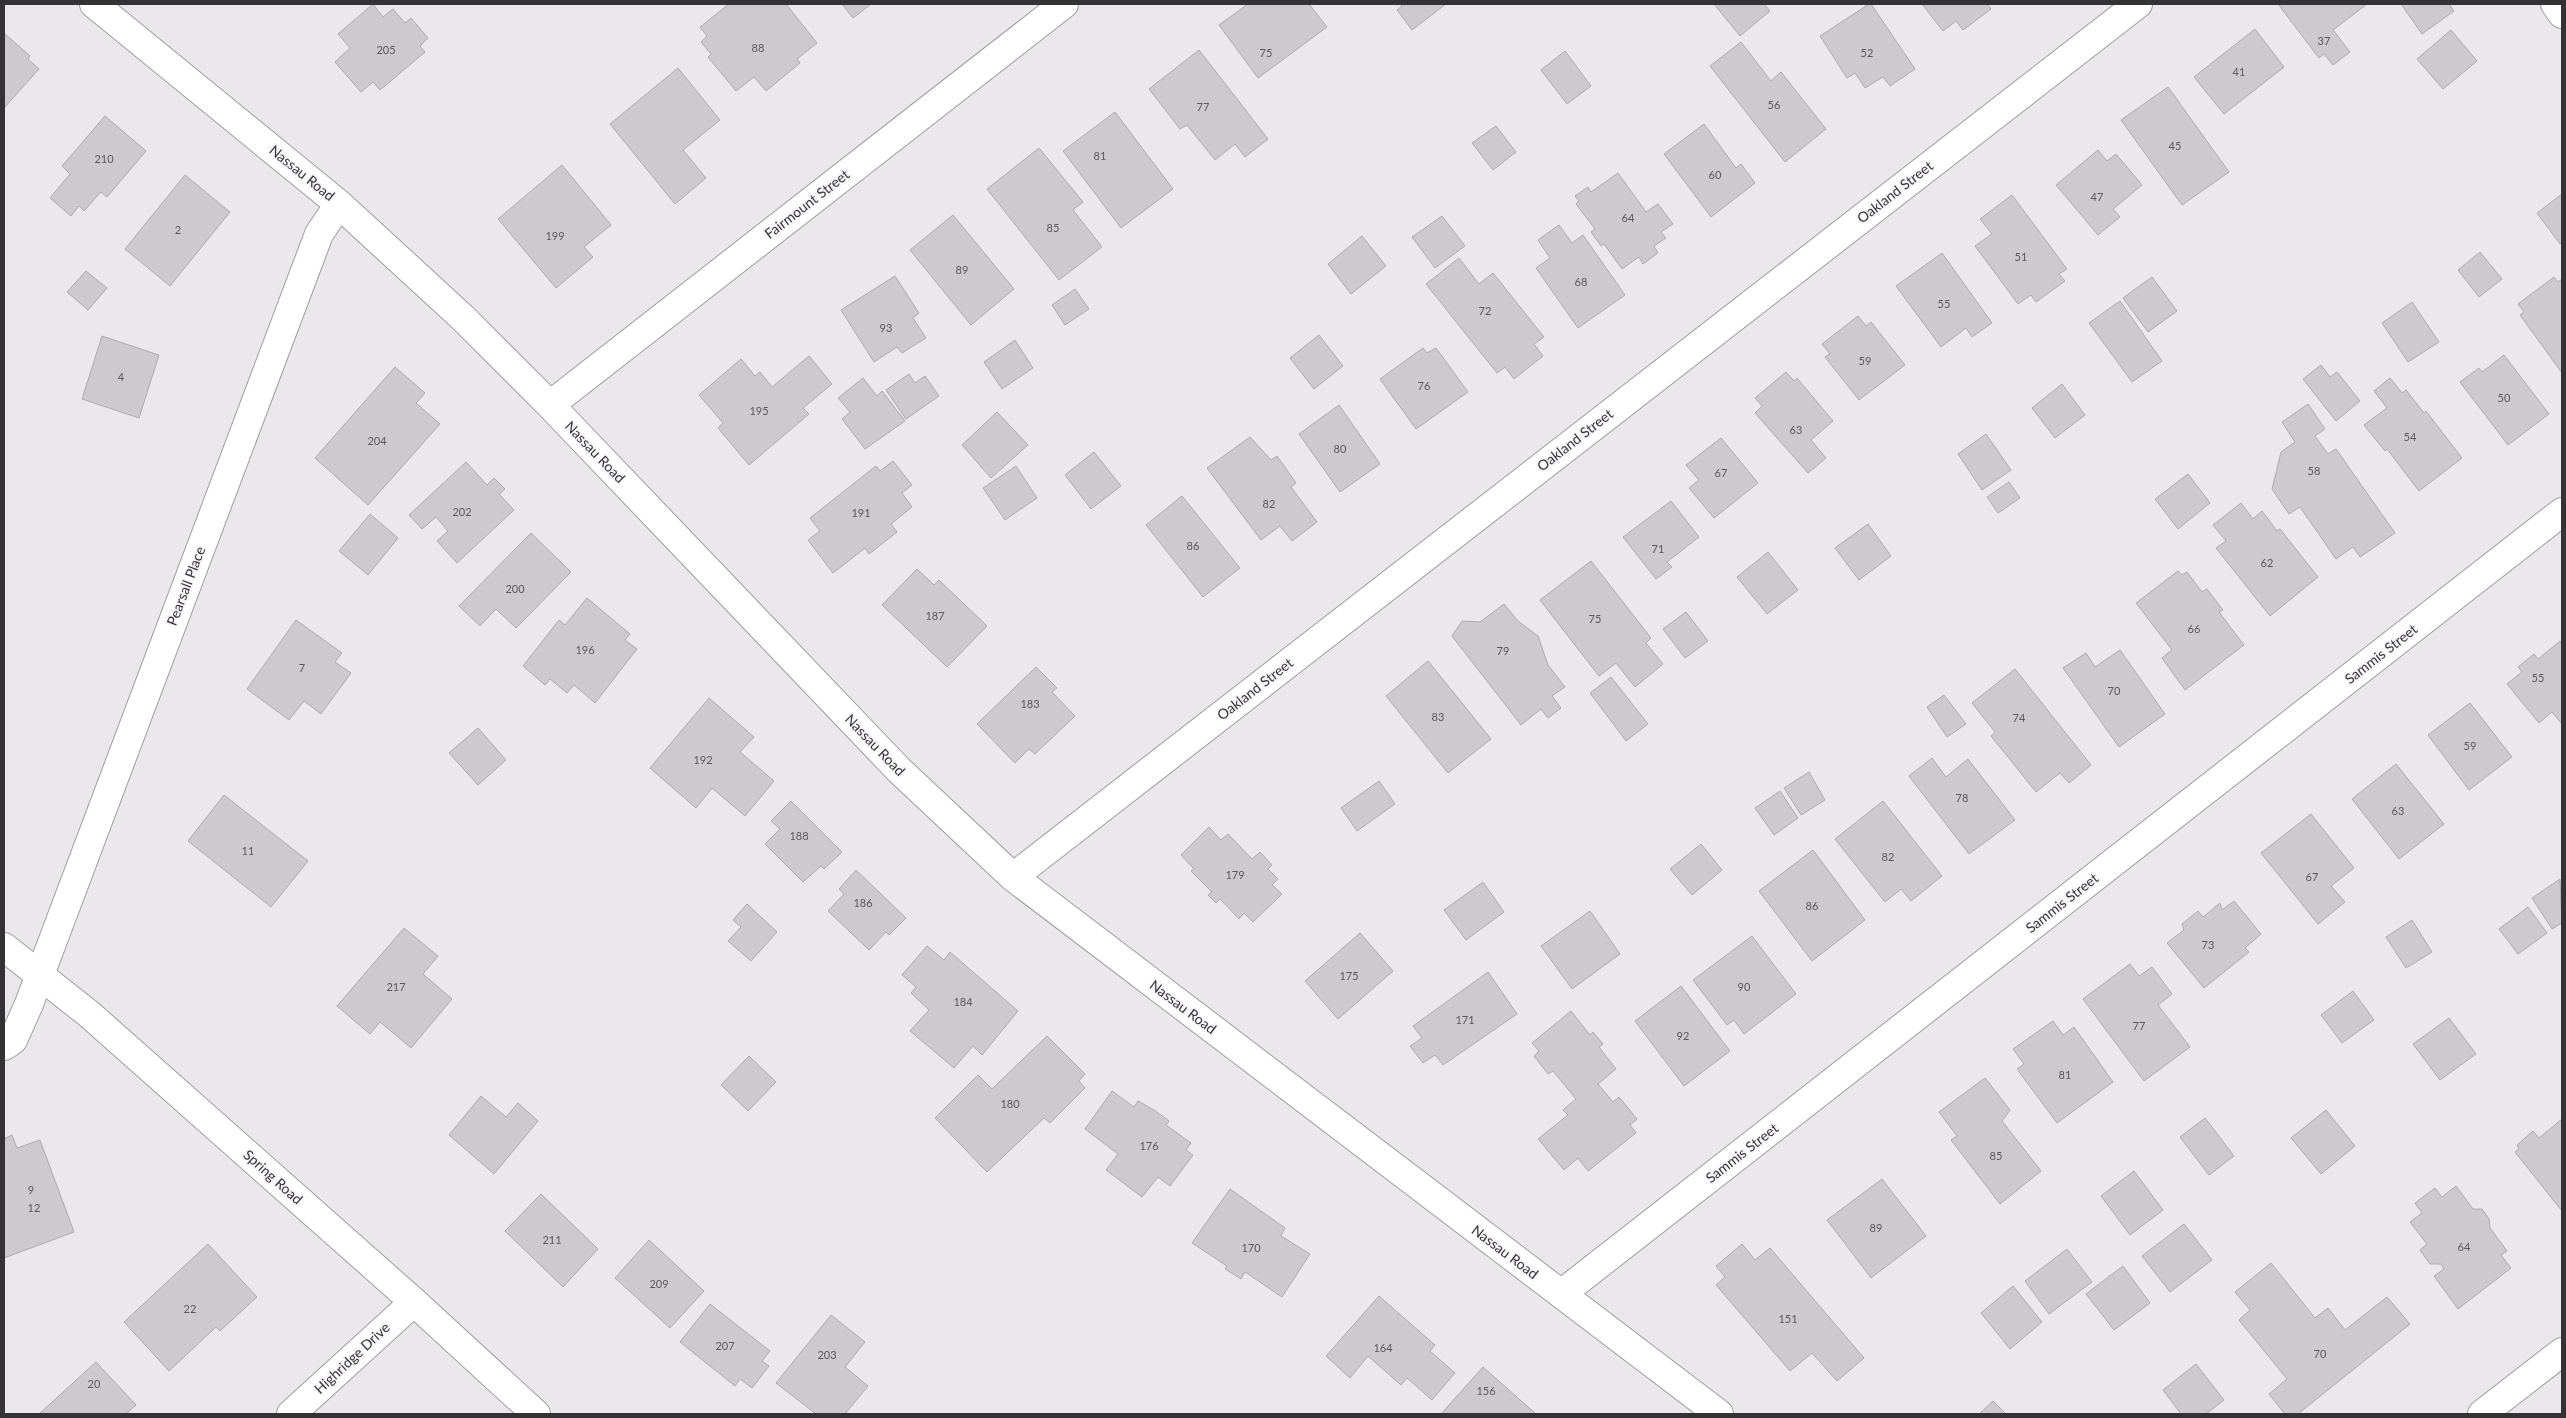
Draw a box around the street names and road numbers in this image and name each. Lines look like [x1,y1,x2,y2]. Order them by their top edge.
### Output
street label: Nassau Road [266,141,338,204]
street label: Oakland Street [1853,157,1936,226]
street label: Fairmount Street [761,165,852,242]
street label: Oakland Street [1533,405,1616,474]
street label: Nassau Road [562,417,629,486]
street label: Pearsall Place [163,544,208,628]
street label: Sammis Street [2341,620,2420,687]
street label: Oakland Street [1213,654,1296,723]
street label: Nassau Road [842,710,909,779]
street label: Sammis Street [2022,869,2101,936]
street label: Nassau Road [1147,976,1220,1037]
street label: Sammis Street [1702,1119,1781,1186]
street label: Spring Road [240,1146,306,1208]
street label: Nassau Road [1469,1221,1542,1282]
street label: Highridge Drive [310,1318,393,1397]

